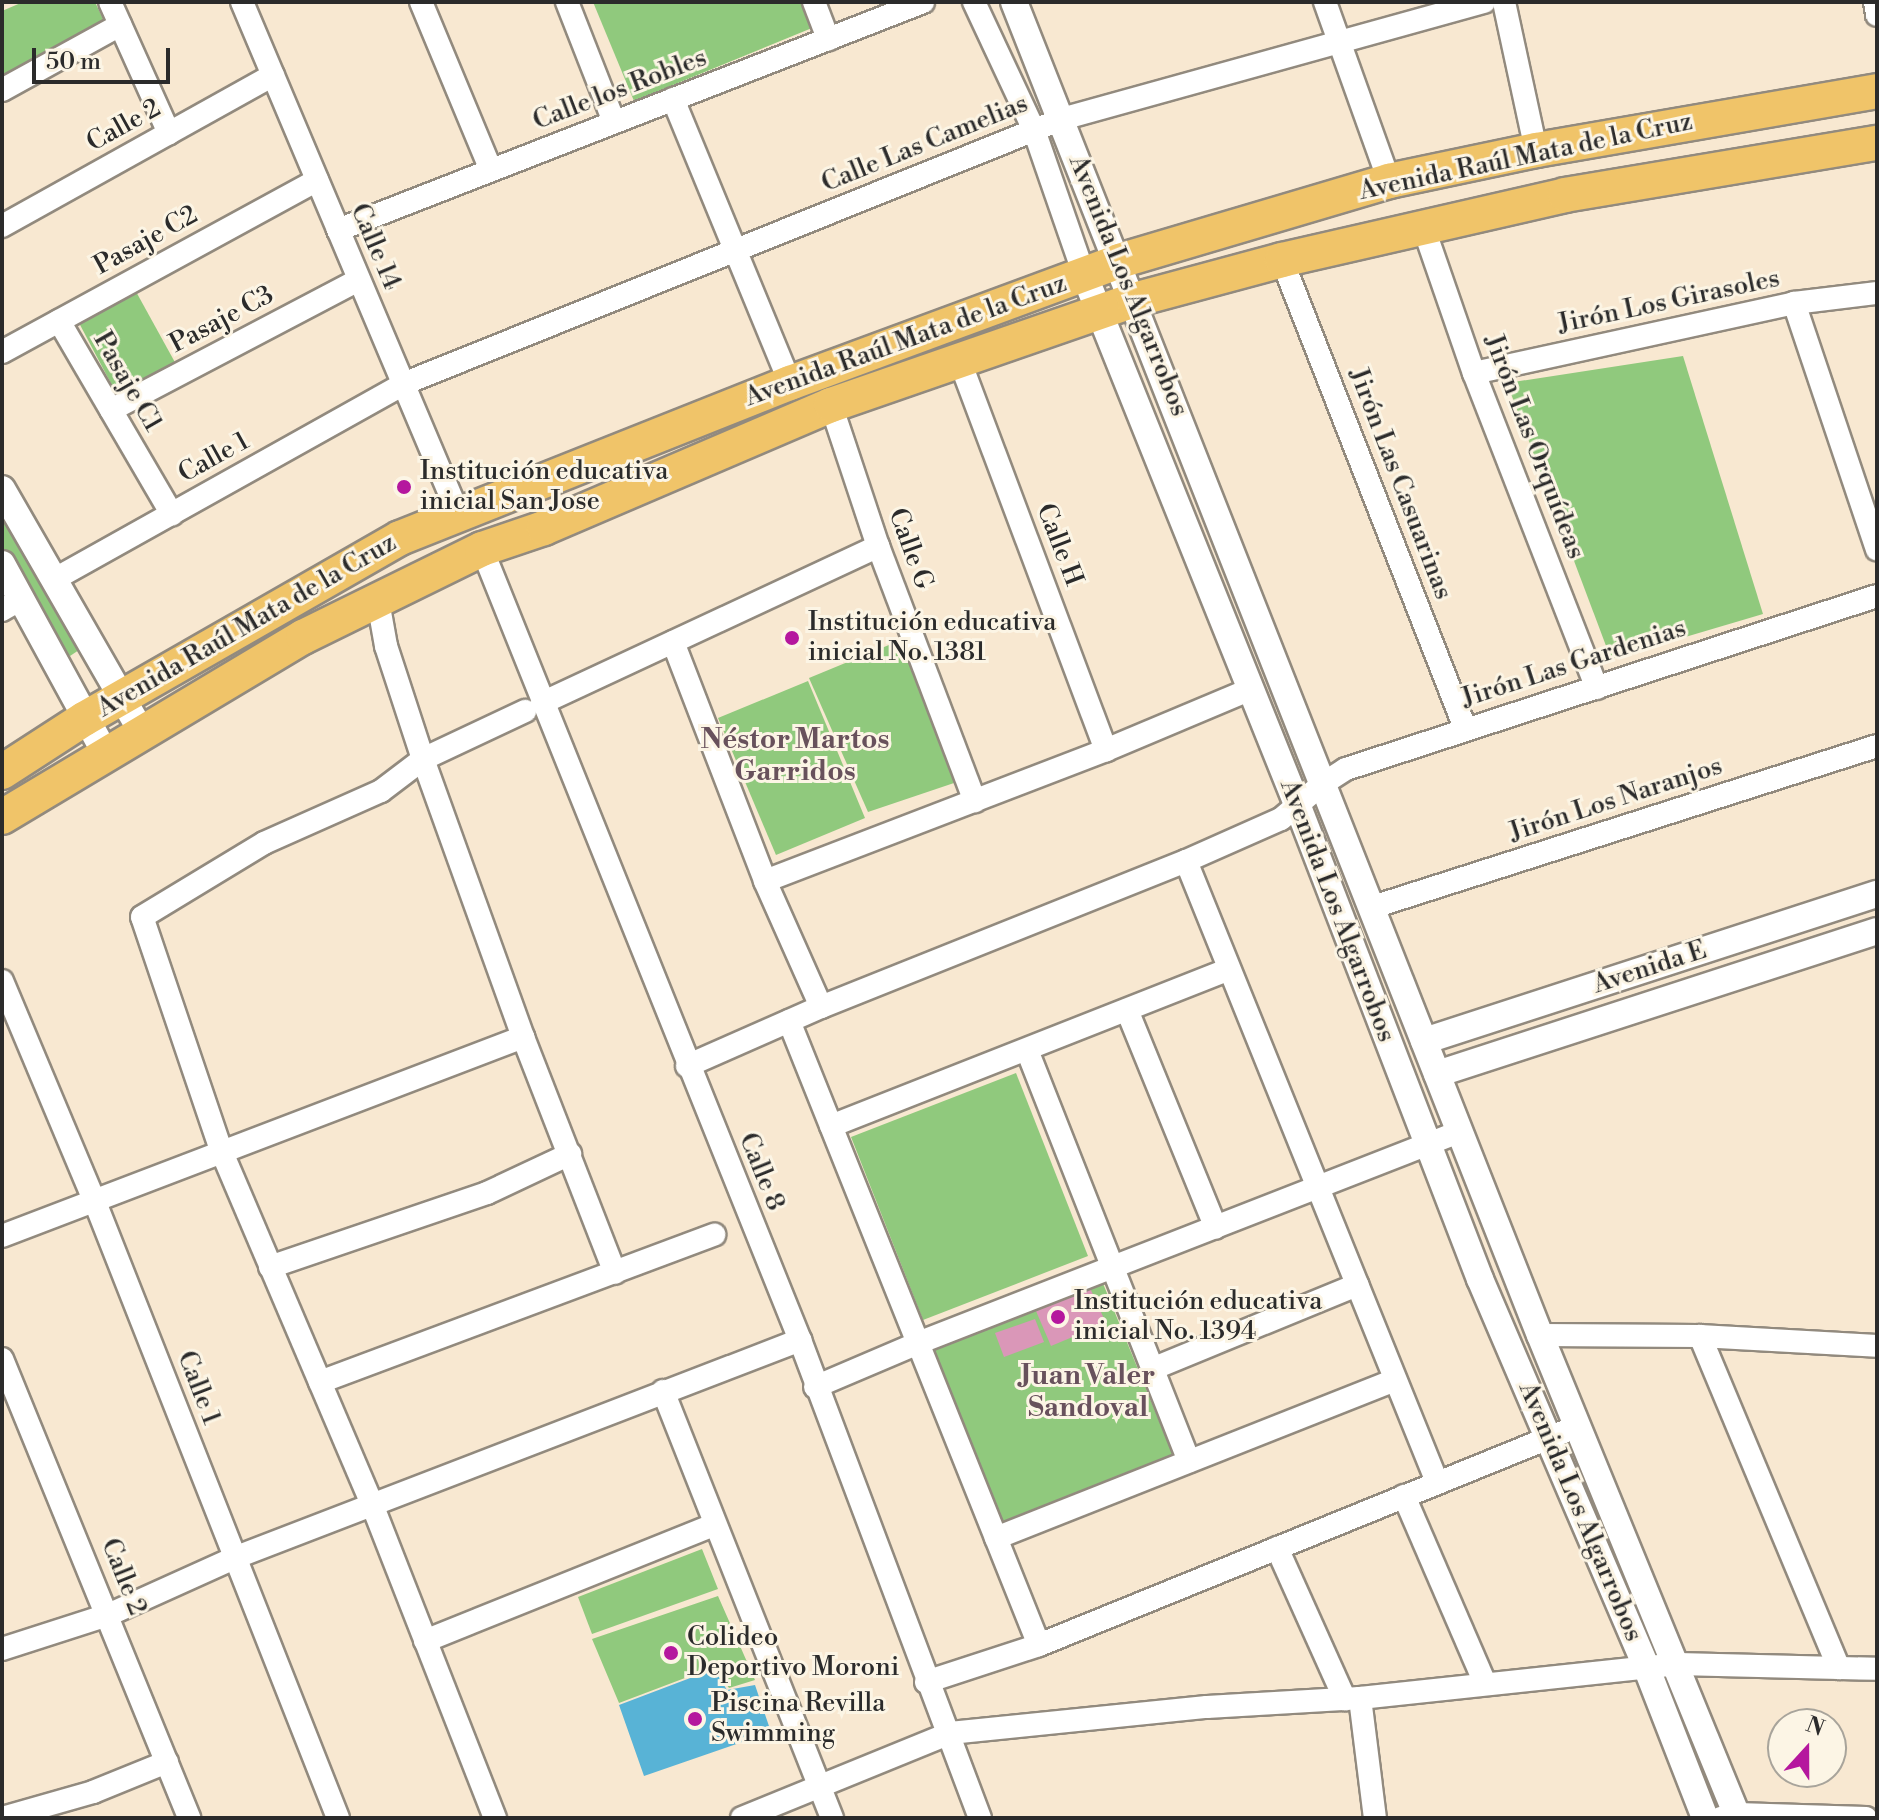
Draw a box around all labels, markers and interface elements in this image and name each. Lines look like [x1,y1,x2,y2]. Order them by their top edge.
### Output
scale bar [36,32,174,82]
street label: Calle los Robles [529,43,711,137]
text: 50 m [46,47,101,77]
street label: Calle Las Camelias [817,88,1033,200]
street label: Calle 2 [82,93,166,159]
street label: Avenida Raúl Mata de la Cruz [1356,106,1696,208]
street label: Avenida Los Algarrobos [1061,151,1195,421]
street label: Calle 14 [343,199,407,295]
street label: Pasaje C2 [89,200,203,282]
street label: Jirón Los Girasoles [1555,263,1783,341]
street label: Avenida Raúl Mata de la Cruz [741,268,1071,414]
street label: Pasaje C3 [165,280,279,360]
street label: Pasaje C1 [86,327,168,437]
street label: Jirón Las Orquídeas [1477,331,1591,563]
street label: Jirón Las Casuarinas [1342,364,1458,604]
street label: Calle 1 [173,426,255,490]
place label: Institución educativa inicial San Jose [420,456,668,518]
marker: Institución educativa inicial San Jose [395,478,413,496]
street label: Calle H [1029,499,1089,591]
street label: Calle G [881,504,939,594]
street label: Avenida Raúl Mata de la Cruz [92,527,402,725]
place label: Institución educativa inicial No. 1381 [808,607,1056,668]
street label: Jirón Las Gardenias [1458,613,1690,715]
marker: Institución educativa inicial No. 1381 [783,629,801,647]
district label: Néstor Martos Garridos [701,723,889,789]
street label: Jirón Los Naranjos [1506,751,1726,849]
street label: Avenida Los Algarrobos [1273,775,1401,1047]
street label: Avenida E [1589,935,1711,1001]
street label: Calle 8 [731,1129,791,1215]
place label: Institución educativa inicial No. 1394 [1074,1286,1322,1348]
marker: Institución educativa inicial No. 1394 [1049,1308,1067,1326]
street label: Calle 1 [170,1347,226,1429]
district label: Juan Valer Sandoval [1021,1359,1155,1425]
street label: Avenida Los Algarrobos [1511,1378,1649,1646]
street label: Calle 2 [94,1534,152,1620]
place label: Colideo Deportivo Moroni [687,1622,899,1684]
marker: Colideo Deportivo Moroni [662,1644,680,1662]
place label: Piscina Revilla Swimming [711,1688,885,1750]
north arrow [1767,1708,1847,1788]
marker: Piscina Revilla Swimming [686,1710,704,1728]
text: N [1802,1711,1828,1743]

